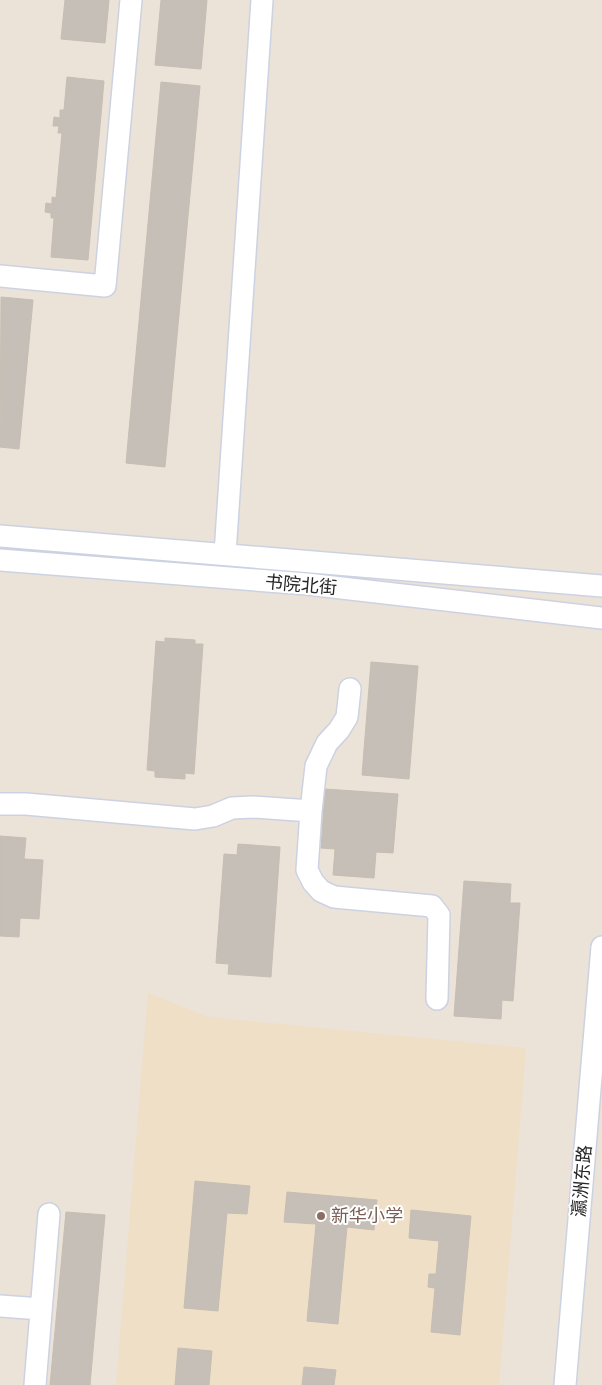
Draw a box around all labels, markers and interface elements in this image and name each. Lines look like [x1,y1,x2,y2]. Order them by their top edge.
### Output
street label: 书院北街 [264,572,338,598]
street label: 瀛洲东路 [569,1144,595,1218]
place label: 新华小学 [331,1206,403,1226]
marker: 新华小学 [315,1210,327,1222]

